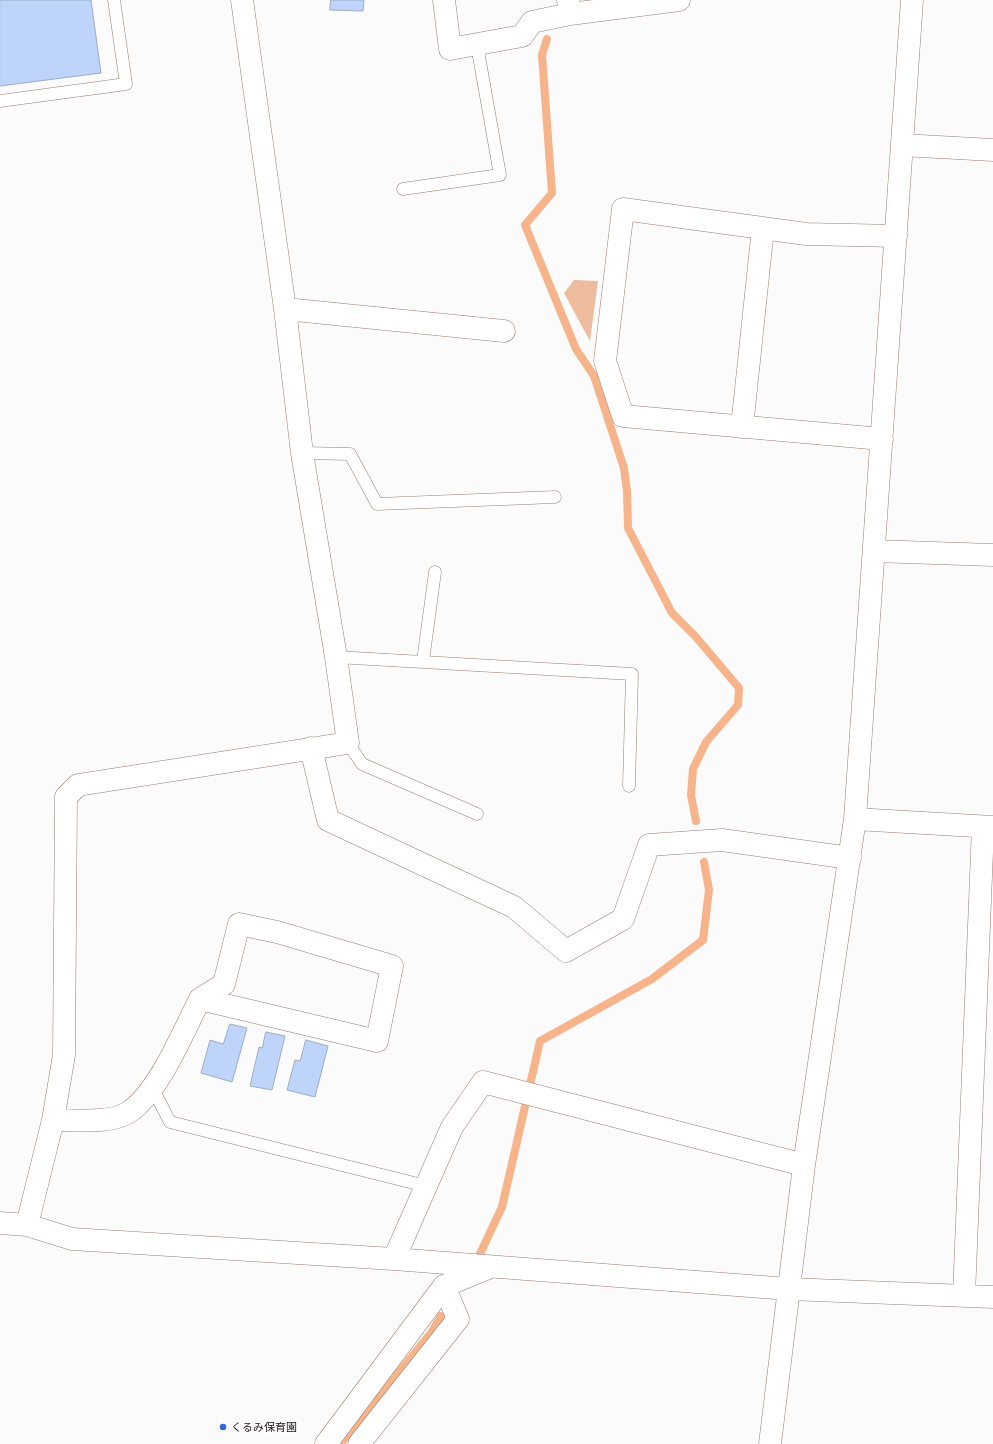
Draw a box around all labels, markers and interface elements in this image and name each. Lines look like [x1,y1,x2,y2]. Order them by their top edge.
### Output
place label: くるみ保育園 [231,1420,297,1434]
marker: くるみ保育園 [218,1422,228,1432]

